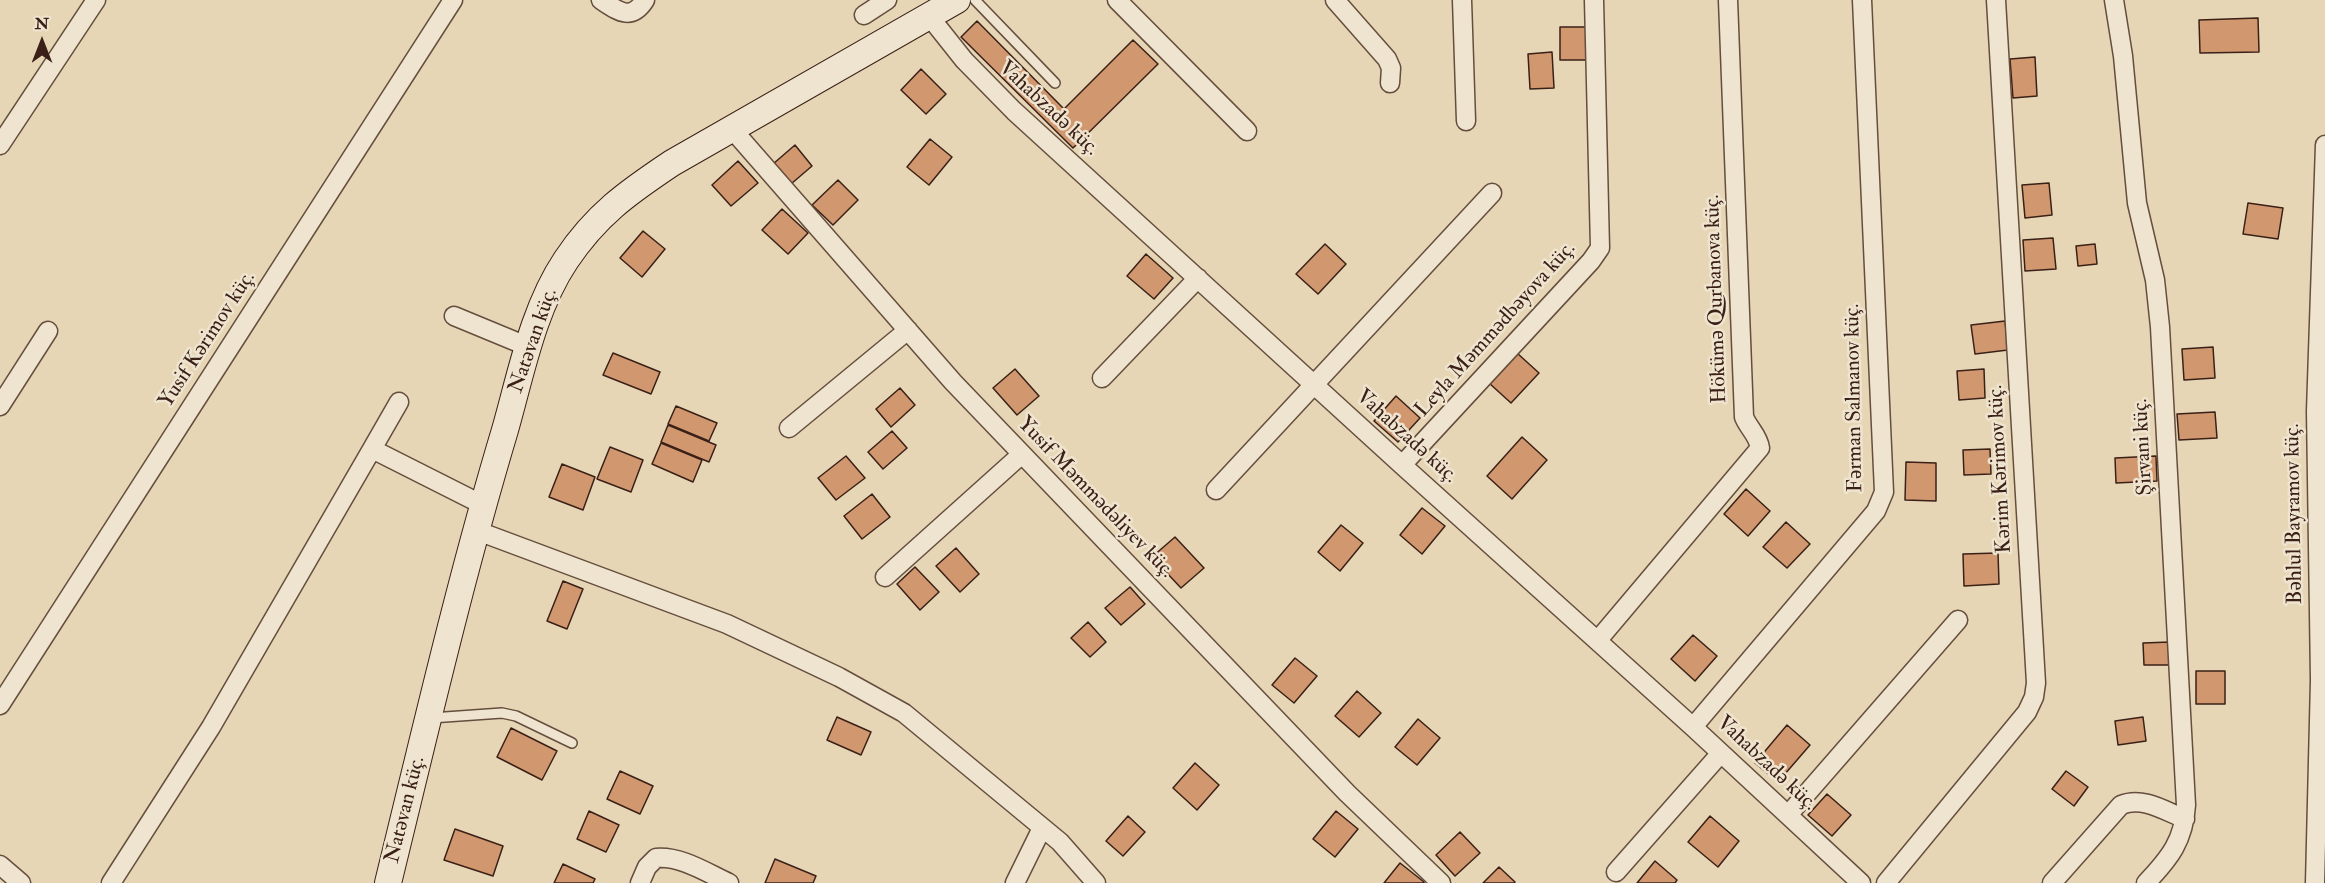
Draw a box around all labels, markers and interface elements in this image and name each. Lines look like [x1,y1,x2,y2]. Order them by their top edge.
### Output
north arrow [12,12,72,72]
text: N [35,14,49,34]
street label: Vahabzadə küç. [993,56,1103,162]
street label: Hökümə Qurbanova küç. [1701,194,1733,404]
street label: Leyla Məmmədbəyova küç. [1411,237,1581,423]
street label: Yusif Kərimov küç. [154,267,262,413]
street label: Natəvan küç. [504,285,564,397]
street label: Fərman Salmanov küç. [1841,303,1869,493]
street label: Kərim Kərimov küç. [1984,384,2018,554]
street label: Vahabzadə küç. [1350,385,1462,489]
street label: Şirvani küç. [2129,398,2159,496]
street label: Yusif Məmmədəliyev küç. [1011,412,1179,584]
street label: Bəhlul Bayramov küç. [2281,423,2309,605]
street label: Vahabzadə küç. [1711,711,1821,817]
street label: Natəvan küç. [381,754,431,866]

